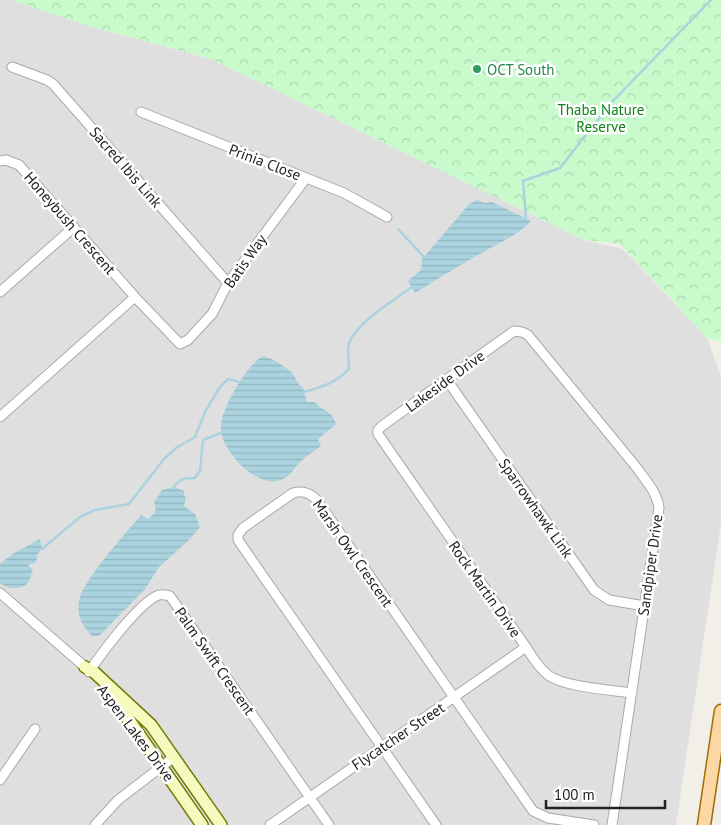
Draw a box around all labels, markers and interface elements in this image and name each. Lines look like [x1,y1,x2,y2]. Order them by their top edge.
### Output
place label: OCT South [487,60,555,79]
marker: OCT South [471,63,483,75]
park label: Thaba Nature Reserve [558,100,644,136]
street label: Sacred Ibis Link [86,123,167,212]
street label: Prinia Close [226,140,304,184]
street label: Honeybush Crescent [20,168,120,278]
street label: Batis Way [220,230,270,292]
street label: Lakeside Drive [402,346,488,416]
street label: Sparrowhawk Link [495,455,578,562]
street label: Marsh Owl Crescent [309,495,397,611]
street label: Sandpiper Drive [633,513,667,617]
street label: Rock Martin Drive [445,537,525,641]
street label: Palm Swift Crescent [171,603,259,719]
street label: Aspen Lakes Drive [93,681,179,785]
street label: Flycatcher Street [348,698,448,774]
scale bar [546,778,665,810]
text: 100 m [554,785,595,804]

